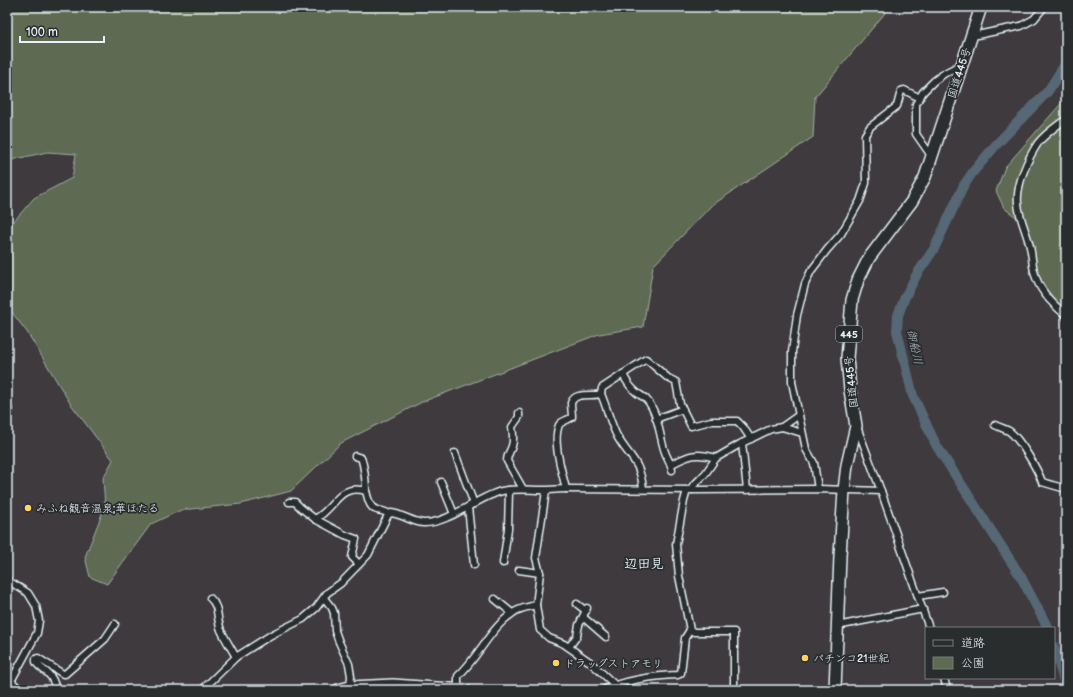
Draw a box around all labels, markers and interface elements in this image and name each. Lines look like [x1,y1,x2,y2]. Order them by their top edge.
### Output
scale bar [20,18,104,44]
text: 100 m [26,25,58,40]
street label: 国道445号 [945,46,974,100]
road number: 445 [836,326,862,342]
water label: 御船川 [903,328,926,366]
street label: 国道445号 [842,355,861,409]
place label: みふね観音温泉;華ほたる [36,502,159,515]
marker: みふね観音温泉;華ほたる [23,503,33,513]
district label: 辺田見 [624,556,664,572]
legend [925,627,1055,679]
text: 道路 [961,636,985,651]
place label: パチンコ21世紀 [813,652,890,665]
marker: パチンコ21世紀 [800,653,810,663]
text: 公園 [961,656,985,671]
place label: ドラッグストアモリ [564,657,663,670]
marker: ドラッグストアモリ [551,658,561,668]

